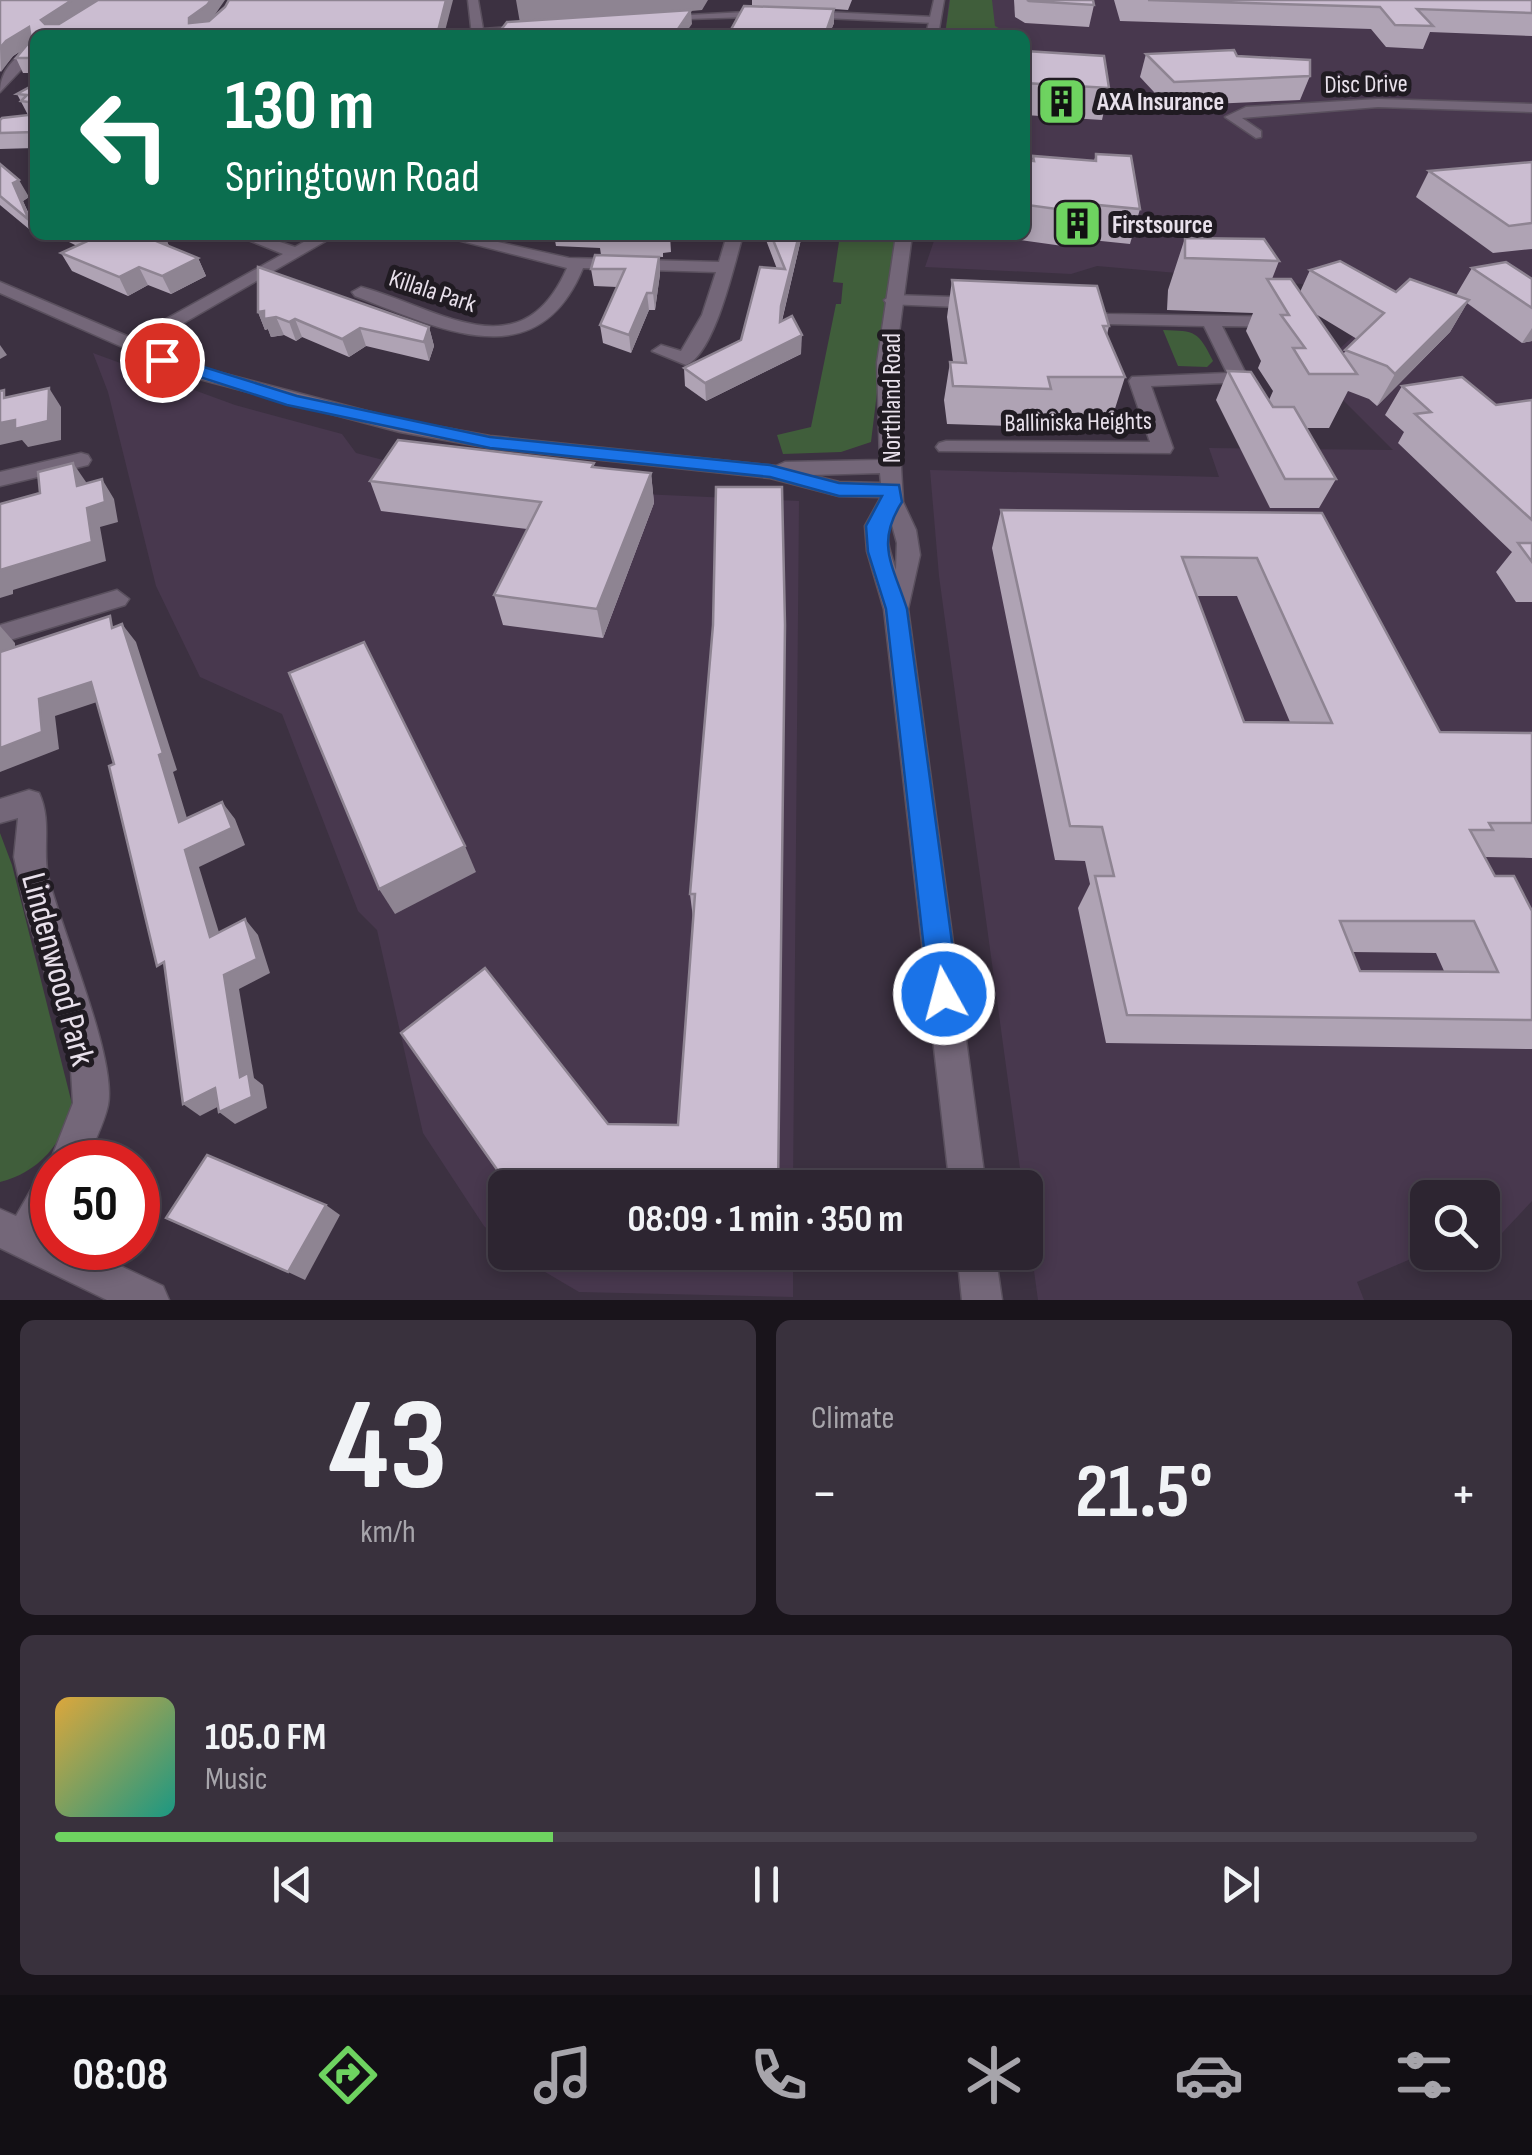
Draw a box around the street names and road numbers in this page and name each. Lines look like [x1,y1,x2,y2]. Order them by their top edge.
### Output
street label: Disc Drive [1324,68,1408,101]
street label: Killala Park [385,263,480,320]
street label: Northland Road [877,333,908,463]
street label: Balliniska Heights [1004,406,1152,439]
street label: Lindenwood Park [11,868,104,1071]

